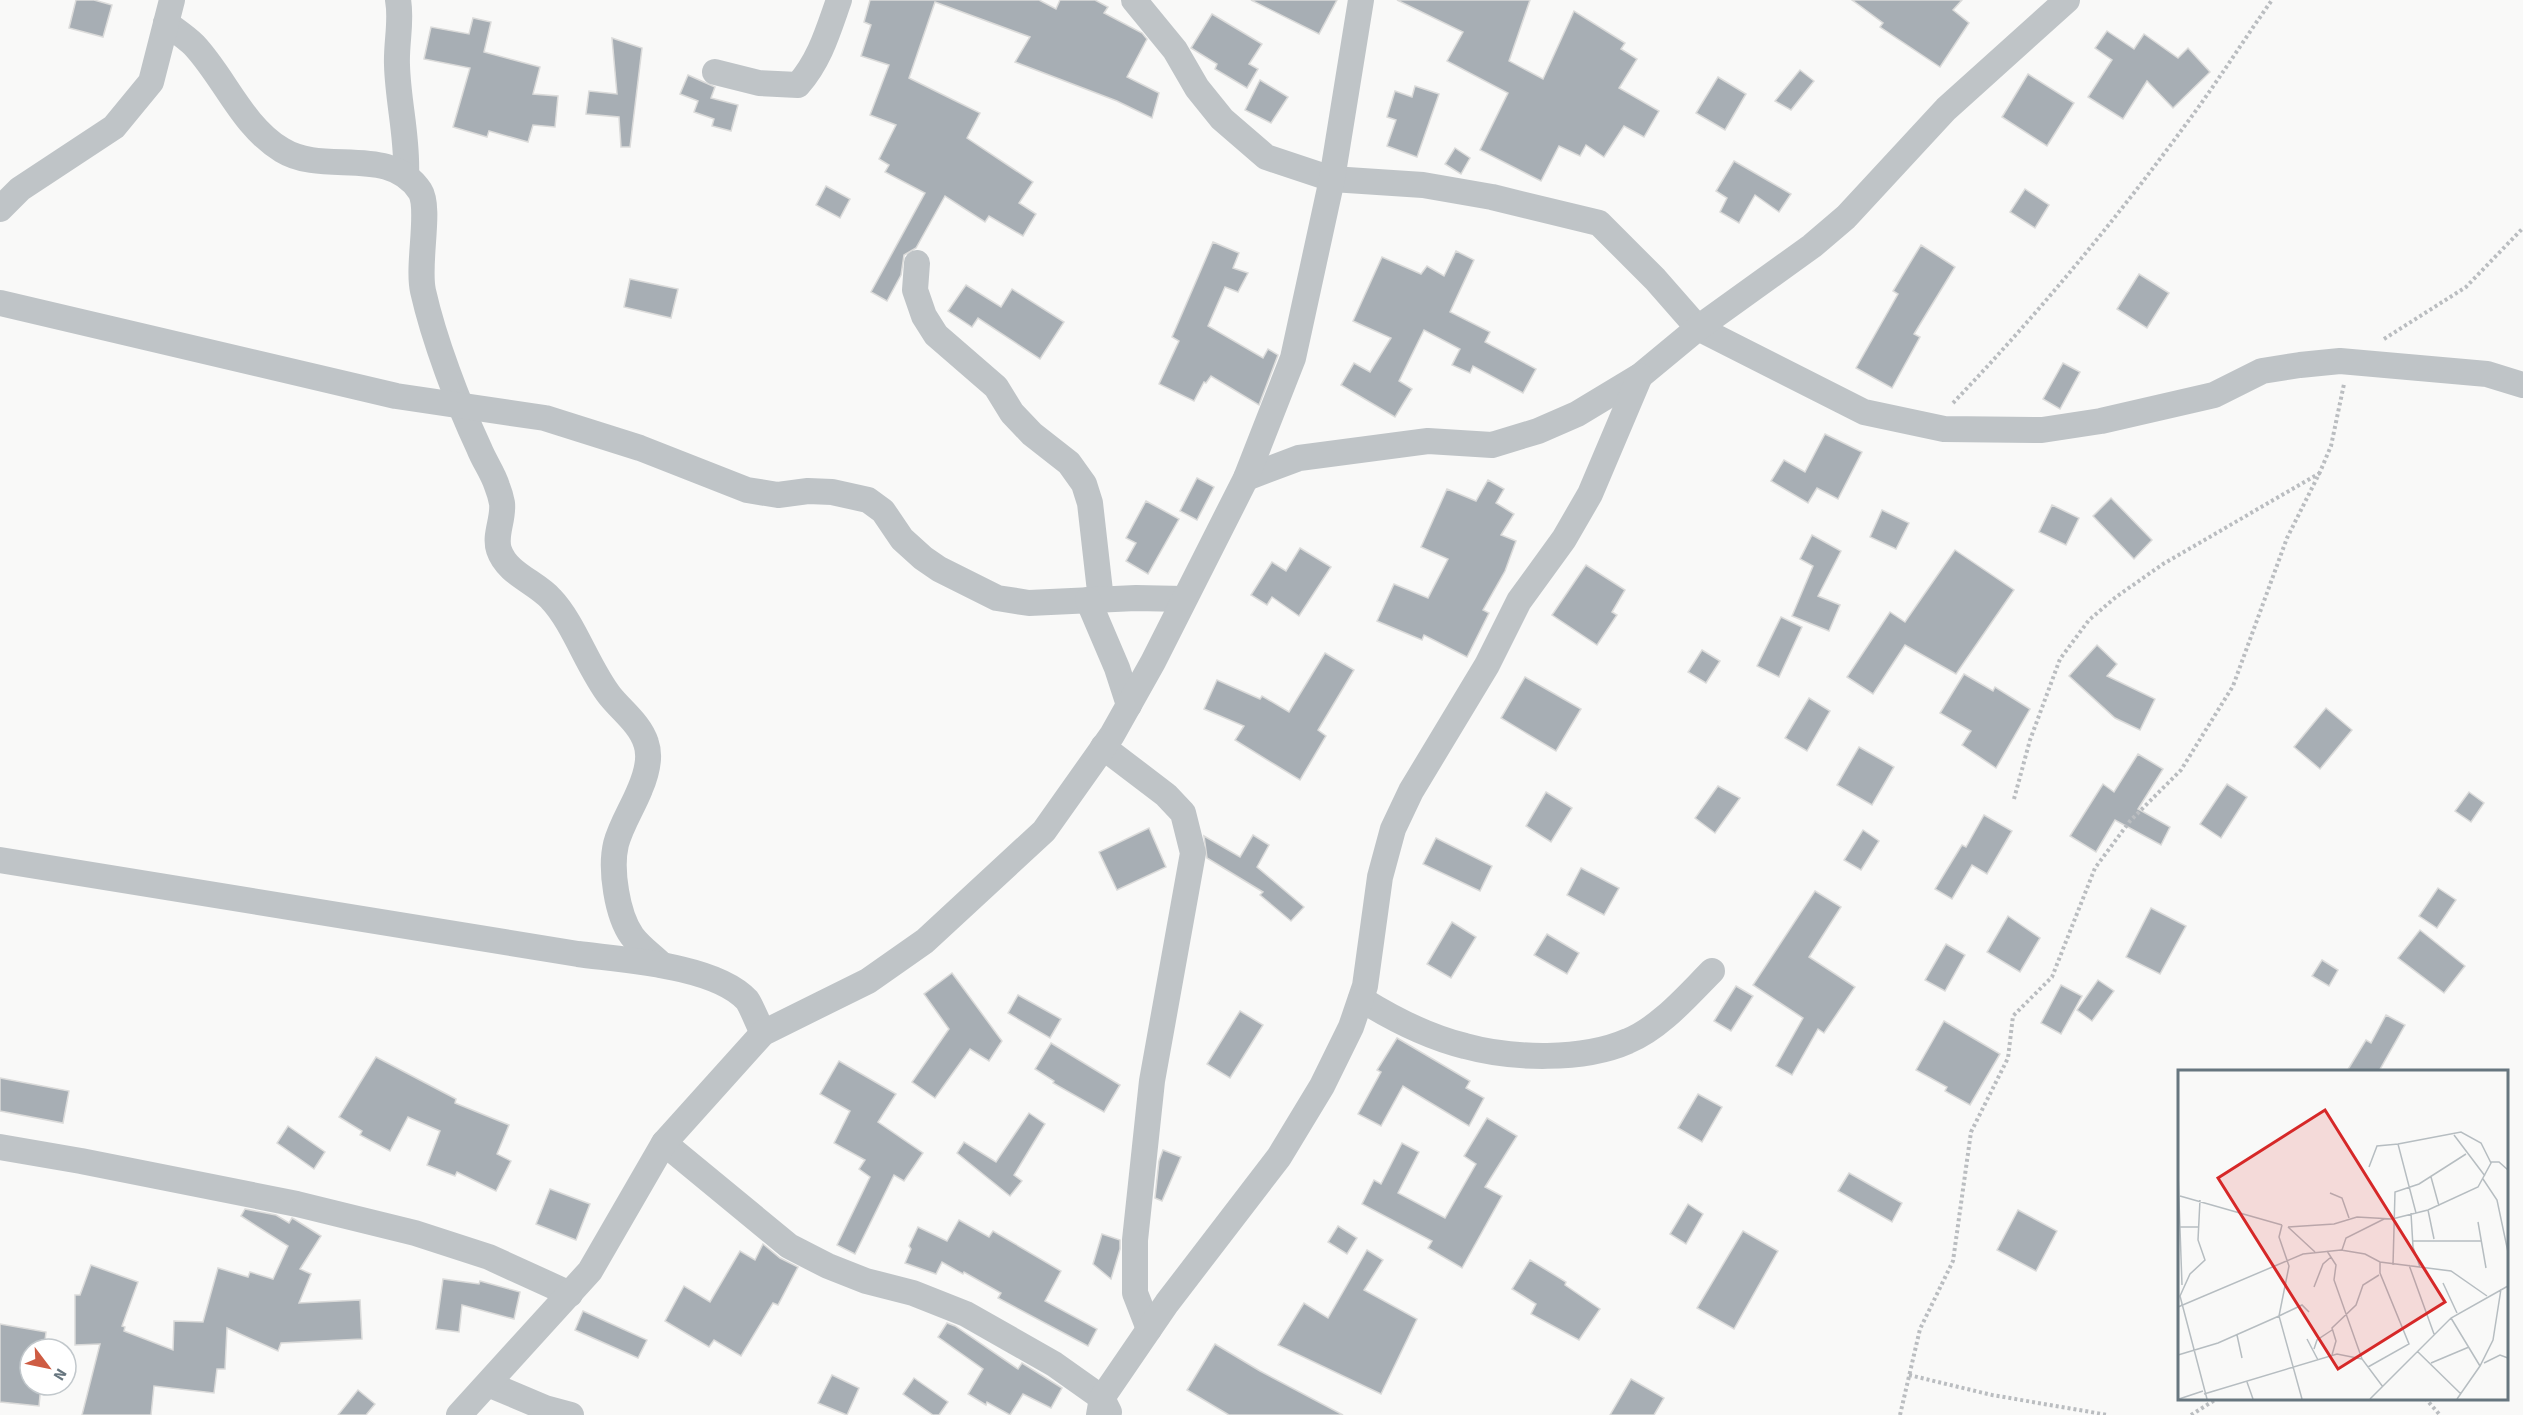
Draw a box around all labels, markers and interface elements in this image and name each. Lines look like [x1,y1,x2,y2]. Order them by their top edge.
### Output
inset map [2178,1070,2508,1400]
north arrow [18,1337,78,1397]
text: N [48,1364,72,1385]

